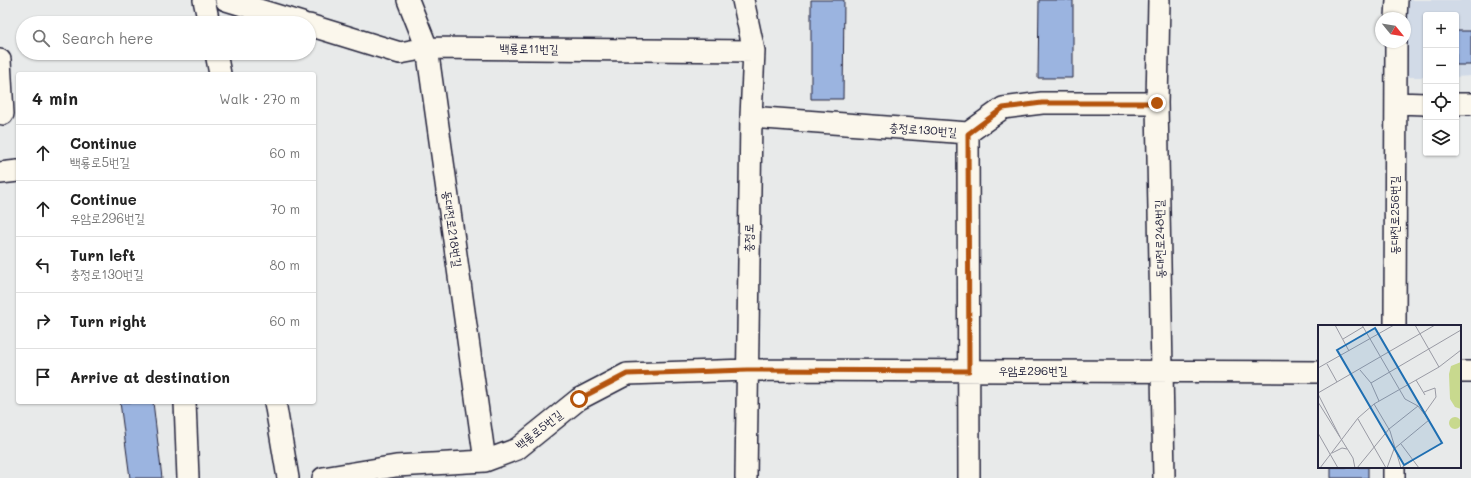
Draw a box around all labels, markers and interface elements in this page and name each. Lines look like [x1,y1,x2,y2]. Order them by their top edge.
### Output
north arrow [1375,12,1411,48]
map controls [1423,12,1459,156]
button: + [1423,12,1459,48]
search box [16,16,316,60]
icon: search [30,27,52,49]
text: Search here [62,28,153,48]
street label: 백룡로11번길 [499,39,559,57]
button: − [1423,48,1459,84]
button: locate [1423,84,1459,120]
text: 4 min [32,87,78,109]
text: Walk · 270 m [219,90,300,107]
route end [1148,94,1166,112]
street label: 충정로130번길 [889,119,958,139]
button: layers [1423,120,1459,156]
text: Continue [70,133,137,153]
icon: ahead [32,142,54,164]
text: 60 m [270,144,300,161]
text: 백룡로5번길 [70,153,130,170]
street label: 동대전로256번길 [1386,175,1402,254]
text: Continue [70,189,137,209]
street label: 동대전로218번길 [440,189,466,269]
icon: ahead [32,198,54,220]
street label: 동대전로248번길 [1150,199,1168,279]
text: 70 m [270,200,300,217]
text: 우암로296번길 [70,209,145,226]
street label: 충정로 [740,223,756,253]
text: Turn left [70,245,135,265]
icon: left [32,254,54,276]
text: 80 m [270,256,300,273]
text: 충정로130번길 [70,265,144,282]
icon: right [32,310,54,332]
text: Turn right [70,311,147,331]
text: 60 m [270,312,300,329]
inset map [1318,325,1461,468]
street label: 우암로296번길 [998,362,1068,378]
icon: arrive [32,366,54,388]
text: Arrive at destination [70,367,230,387]
route start [570,390,588,408]
street label: 백룡로5번길 [512,406,565,453]

